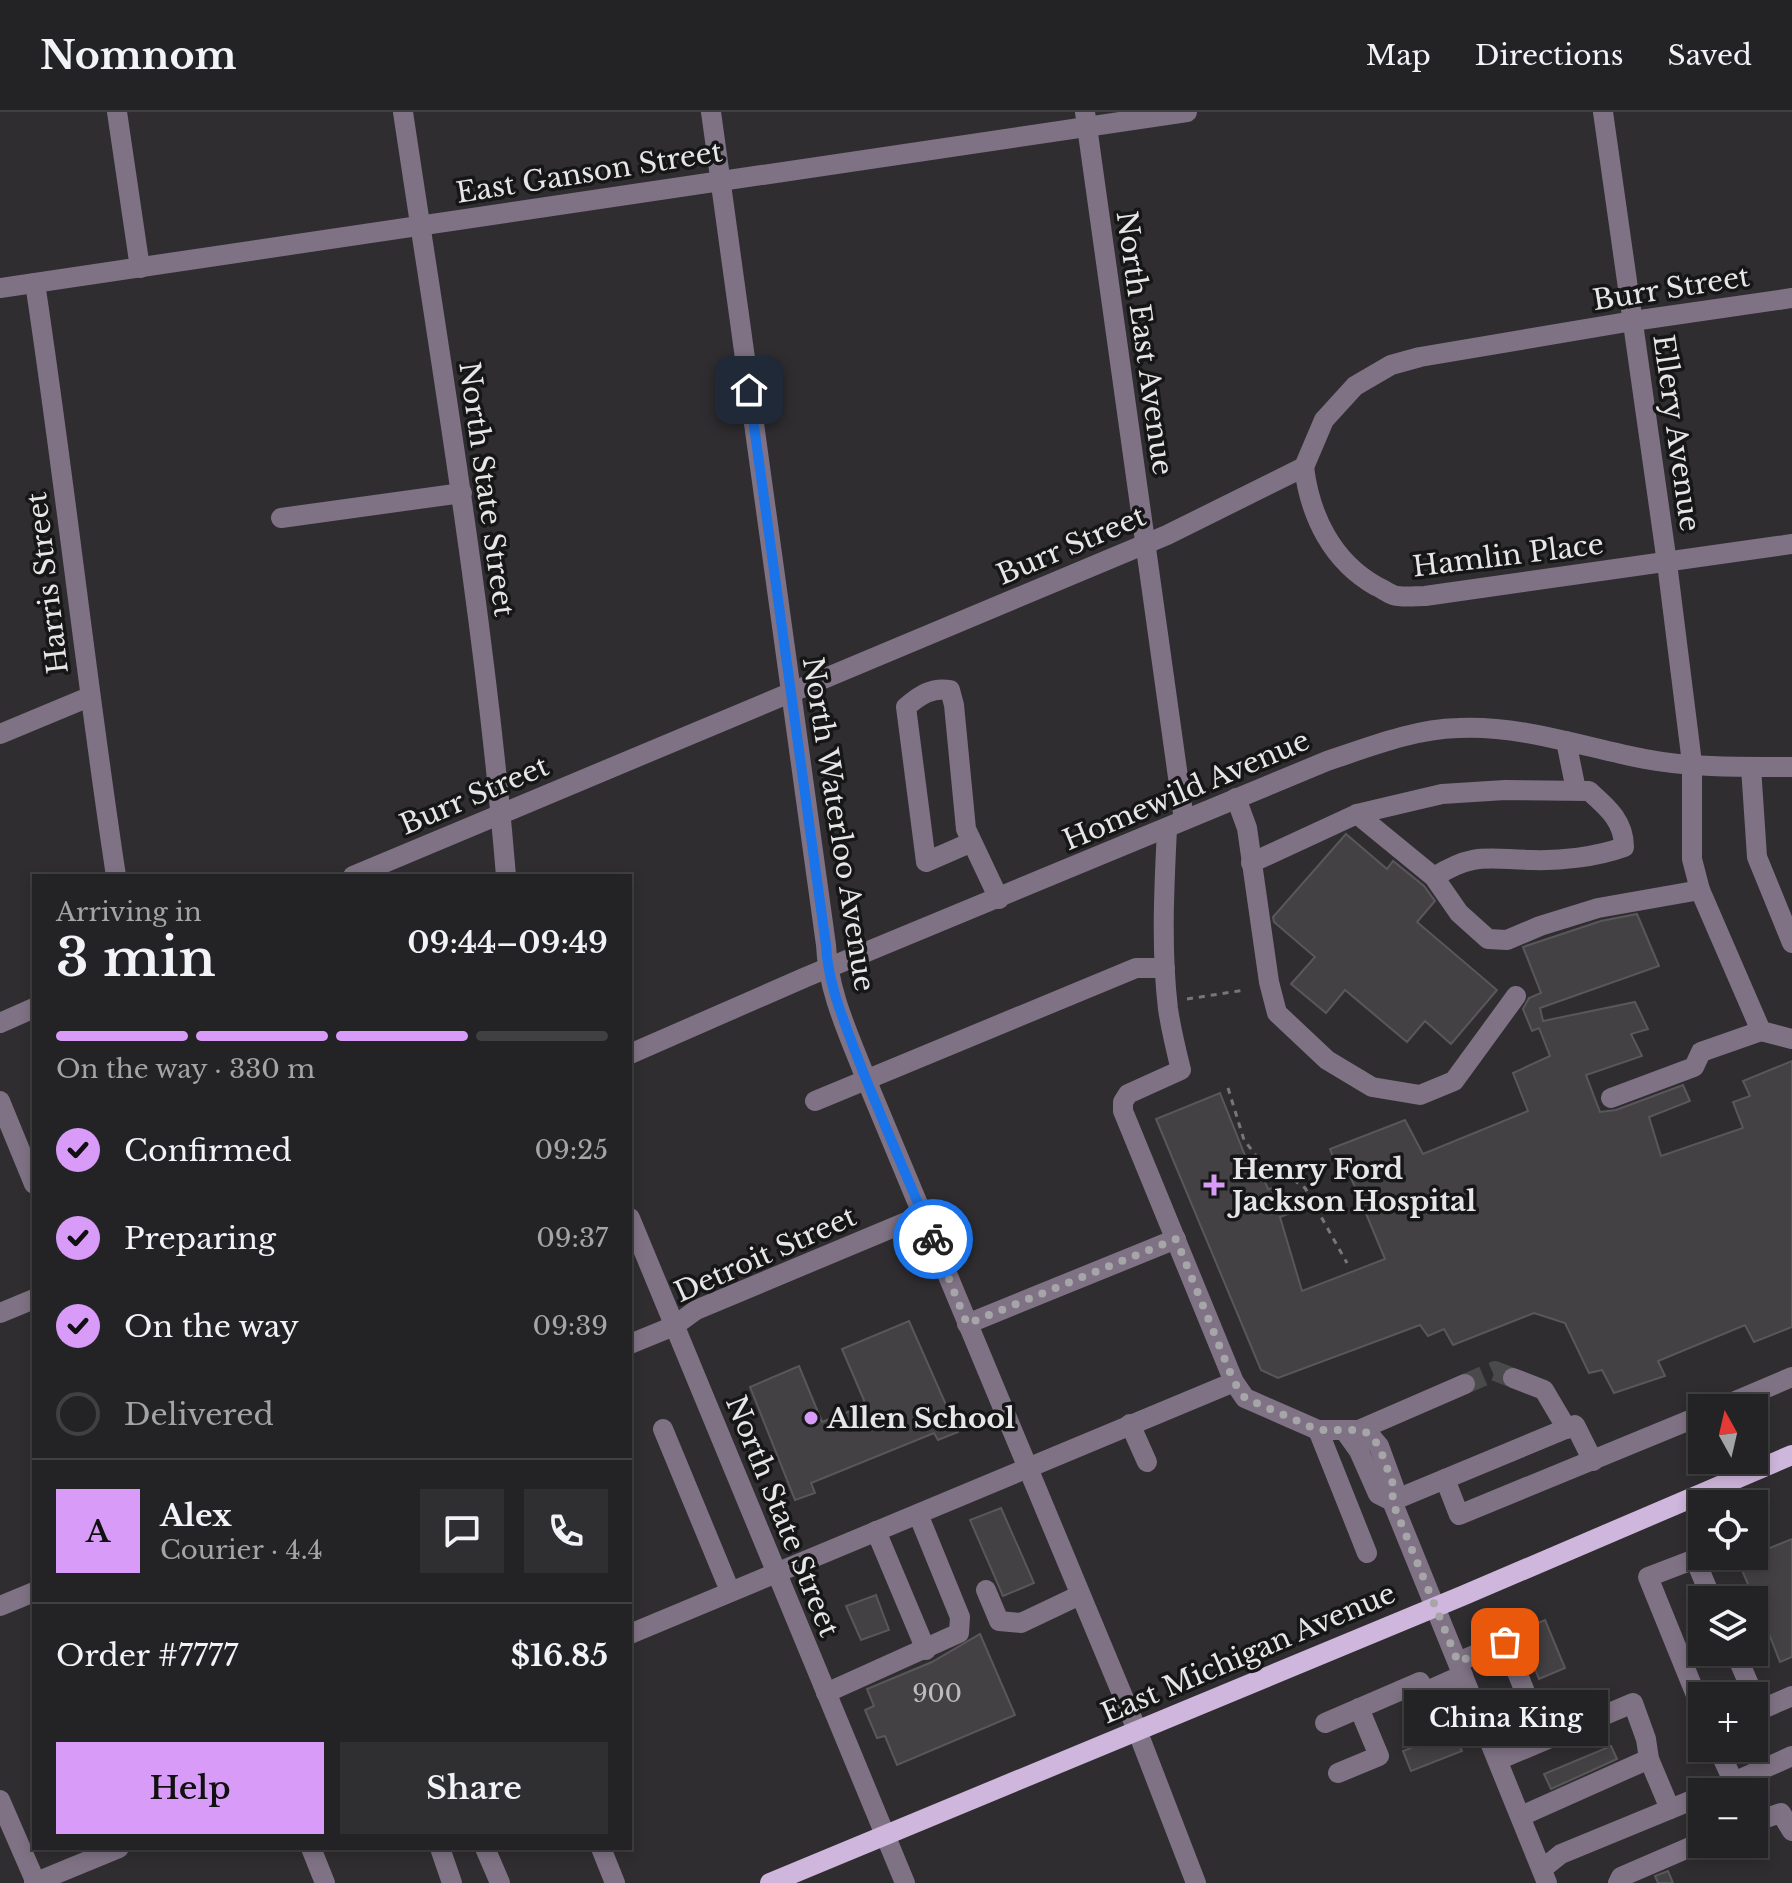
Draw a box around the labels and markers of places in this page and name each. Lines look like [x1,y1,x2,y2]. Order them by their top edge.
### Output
pin [715,356,783,424]
place label: Henry Ford Jackson Hospital [1227,1152,1476,1219]
marker: Henry Ford Jackson Hospital [1203,1174,1225,1196]
place label: Allen School [826,1401,1015,1436]
marker: Allen School [802,1409,820,1427]
pin [1471,1608,1539,1676]
callout: China King [1403,1690,1607,1746]

